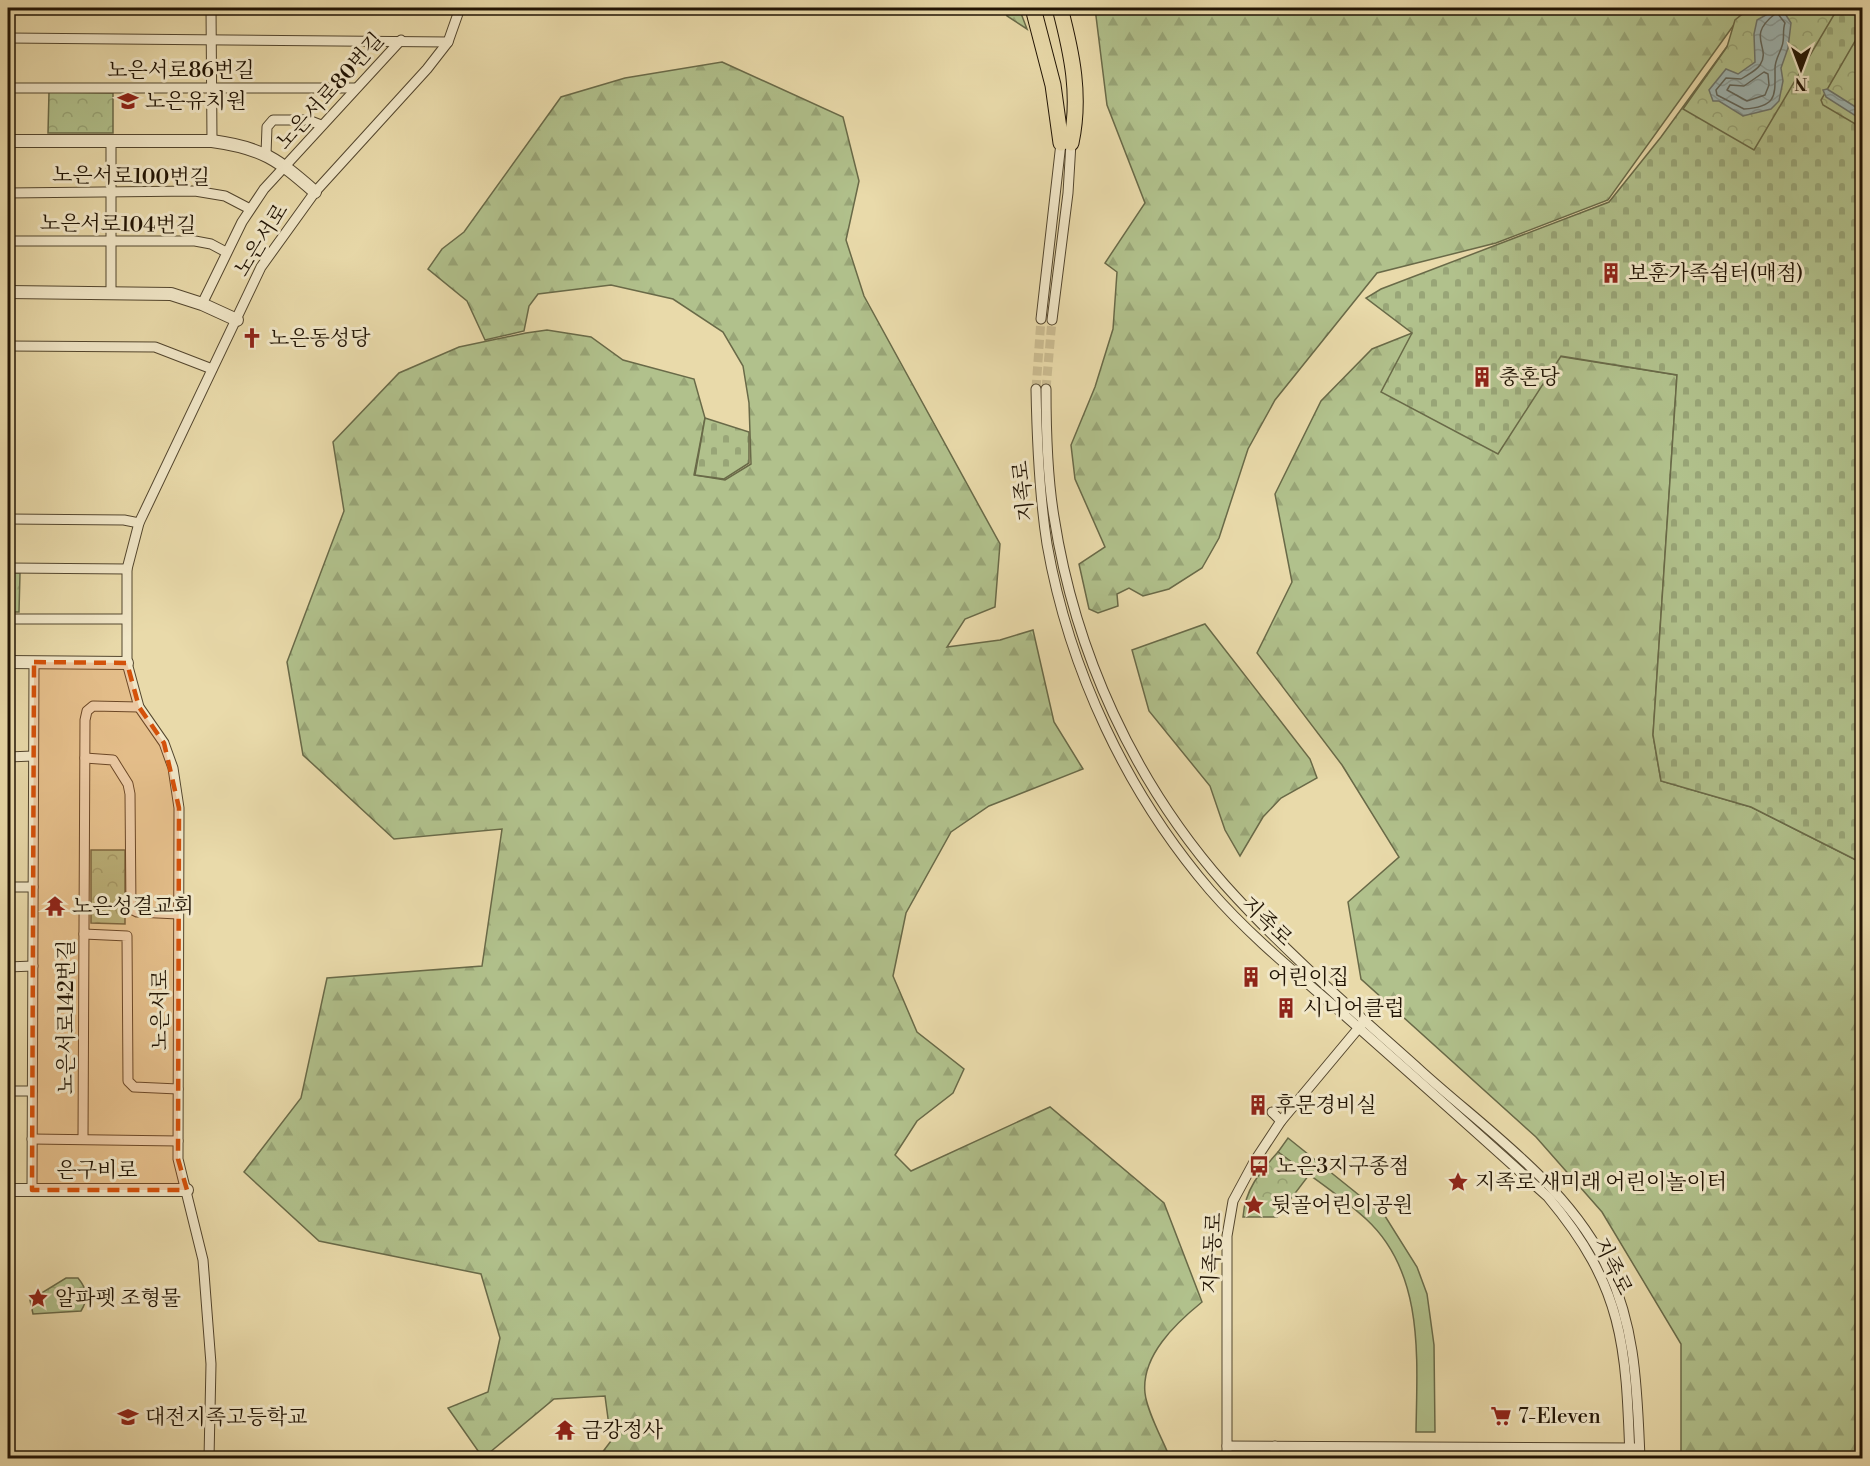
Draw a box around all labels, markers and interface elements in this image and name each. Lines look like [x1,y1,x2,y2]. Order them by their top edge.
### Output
street label: 노은서로80번길 [271,28,390,156]
north arrow [1771,39,1831,99]
street label: 노은서로86번길 [107,58,255,84]
text: N [1794,73,1807,93]
school or university icon: 노은유치원 [116,89,140,113]
place label: 노은유치원 [145,89,246,115]
street label: 노은서로100번길 [52,163,210,191]
street label: 노은서로 [229,199,294,282]
street label: 노은서로104번길 [40,211,196,239]
building icon: 보훈가족쉼터(매점) [1599,261,1623,285]
place label: 보훈가족쉼터(매점) [1628,261,1803,287]
church icon: 노은동성당 [240,326,264,350]
place label: 노은동성당 [269,326,371,352]
building icon: 충혼당 [1470,365,1494,389]
place label: 충혼당 [1499,365,1561,391]
street label: 지족로 [1008,459,1040,523]
street label: 지족로 [1235,891,1297,952]
temple icon: 노은성결교회 [43,894,67,918]
place label: 노은성결교회 [72,894,194,920]
street label: 노은서로142번길 [54,940,80,1094]
building icon: 어린이집 [1239,965,1263,989]
place label: 어린이집 [1268,965,1349,991]
street label: 노은서로 [148,969,174,1051]
building icon: 시니어클럽 [1274,996,1298,1020]
place label: 시니어클럽 [1303,996,1404,1022]
building icon: 후문경비실 [1246,1093,1270,1117]
place label: 후문경비실 [1275,1093,1376,1119]
bus stop icon: 노은3지구종점 [1247,1154,1271,1178]
place label: 노은3지구종점 [1276,1154,1409,1180]
street label: 은구비로 [56,1158,138,1184]
place icon: 지족로 새미래 어린이놀이터 [1446,1170,1470,1194]
place label: 지족로 새미래 어린이놀이터 [1475,1170,1727,1196]
place icon: 뒷골어린이공원 [1242,1193,1266,1217]
place label: 뒷골어린이공원 [1271,1193,1413,1219]
street label: 지족동로 [1198,1212,1228,1294]
street label: 지족로 [1587,1233,1637,1299]
place icon: 알파펫 조형물 [26,1286,50,1310]
place label: 알파펫 조형물 [55,1286,181,1312]
supermarket icon: 7-Eleven [1489,1404,1513,1428]
place label: 7-Eleven [1518,1404,1601,1430]
school or university icon: 대전지족고등학교 [116,1405,140,1429]
place label: 대전지족고등학교 [145,1405,307,1431]
temple icon: 금강정사 [553,1418,577,1442]
place label: 금강정사 [582,1418,664,1444]

